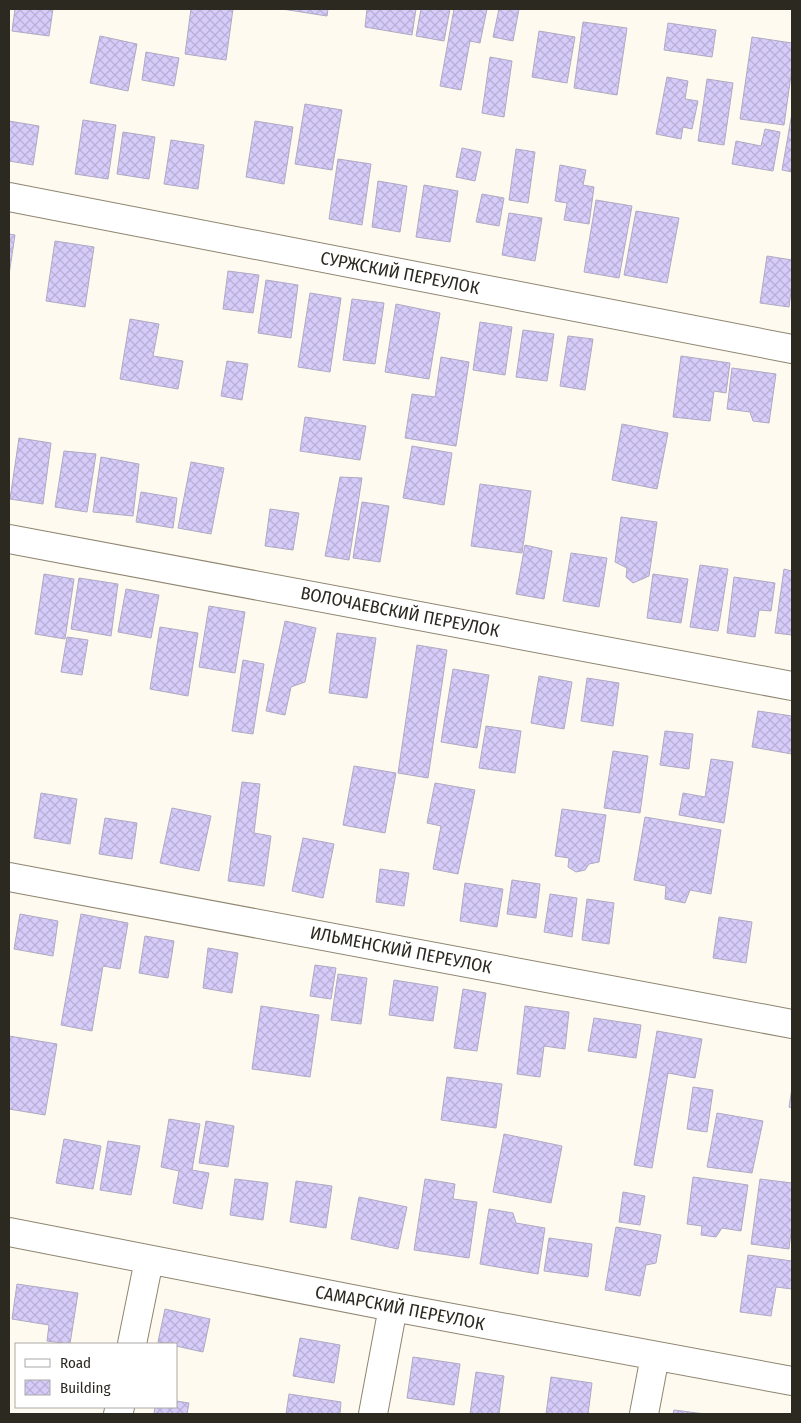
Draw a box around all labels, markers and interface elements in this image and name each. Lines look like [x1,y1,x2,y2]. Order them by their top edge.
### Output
street label: СУРЖСКИЙ ПЕРЕУЛОК [319,247,482,299]
street label: ВОЛОЧАЕВСКИЙ ПЕРЕУЛОК [299,582,502,642]
street label: ИЛЬМЕНСКИЙ ПЕРЕУЛОК [308,922,494,979]
street label: САМАРСКИЙ ПЕРЕУЛОК [313,1281,487,1335]
legend [15,1343,178,1408]
text: Road [60,1354,91,1372]
text: Building [60,1379,111,1397]

